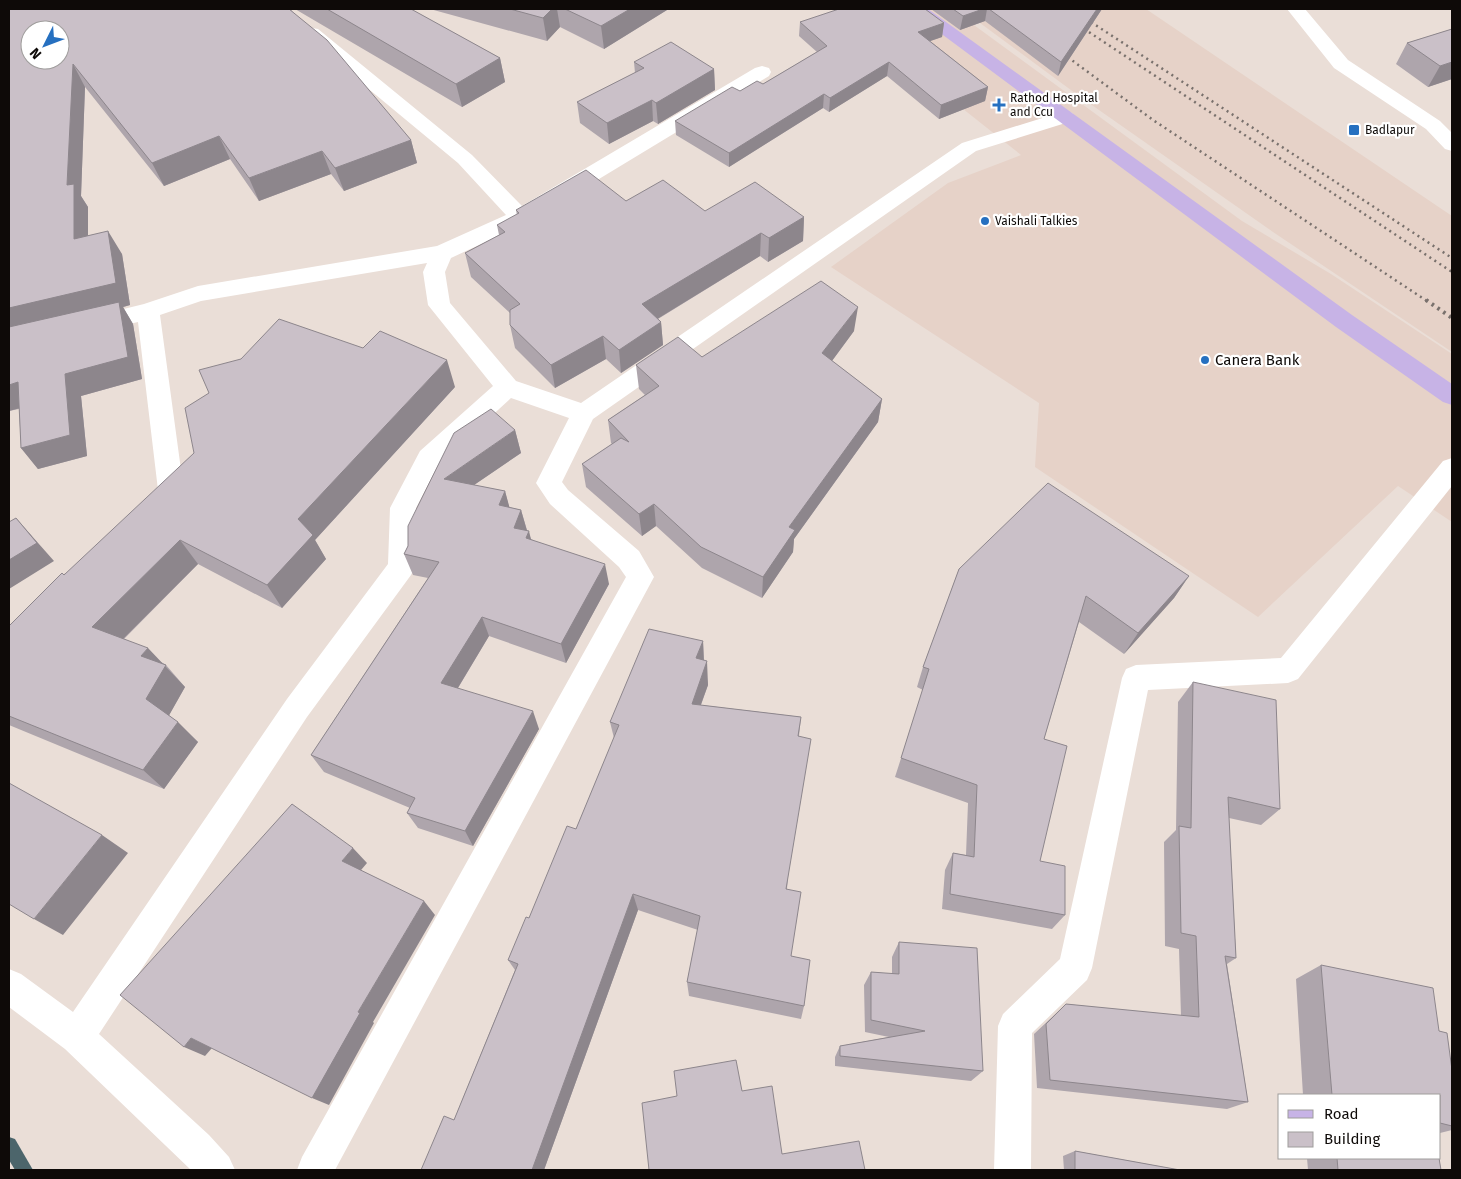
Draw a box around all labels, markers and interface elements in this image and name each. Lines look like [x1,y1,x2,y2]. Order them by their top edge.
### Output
north arrow [20,20,70,70]
text: N [26,44,45,63]
place label: Rathod Hospital and Ccu [1010,91,1098,119]
marker: Rathod Hospital and Ccu [992,98,1006,112]
marker: Badlapur [1347,123,1361,137]
place label: Badlapur [1365,123,1415,137]
place label: Vaishali Talkies [995,214,1078,228]
marker: Vaishali Talkies [979,215,991,227]
place label: Canera Bank [1215,351,1300,369]
marker: Canera Bank [1199,354,1211,366]
legend [1278,1094,1441,1159]
text: Road [1324,1105,1359,1123]
text: Building [1324,1130,1380,1148]

